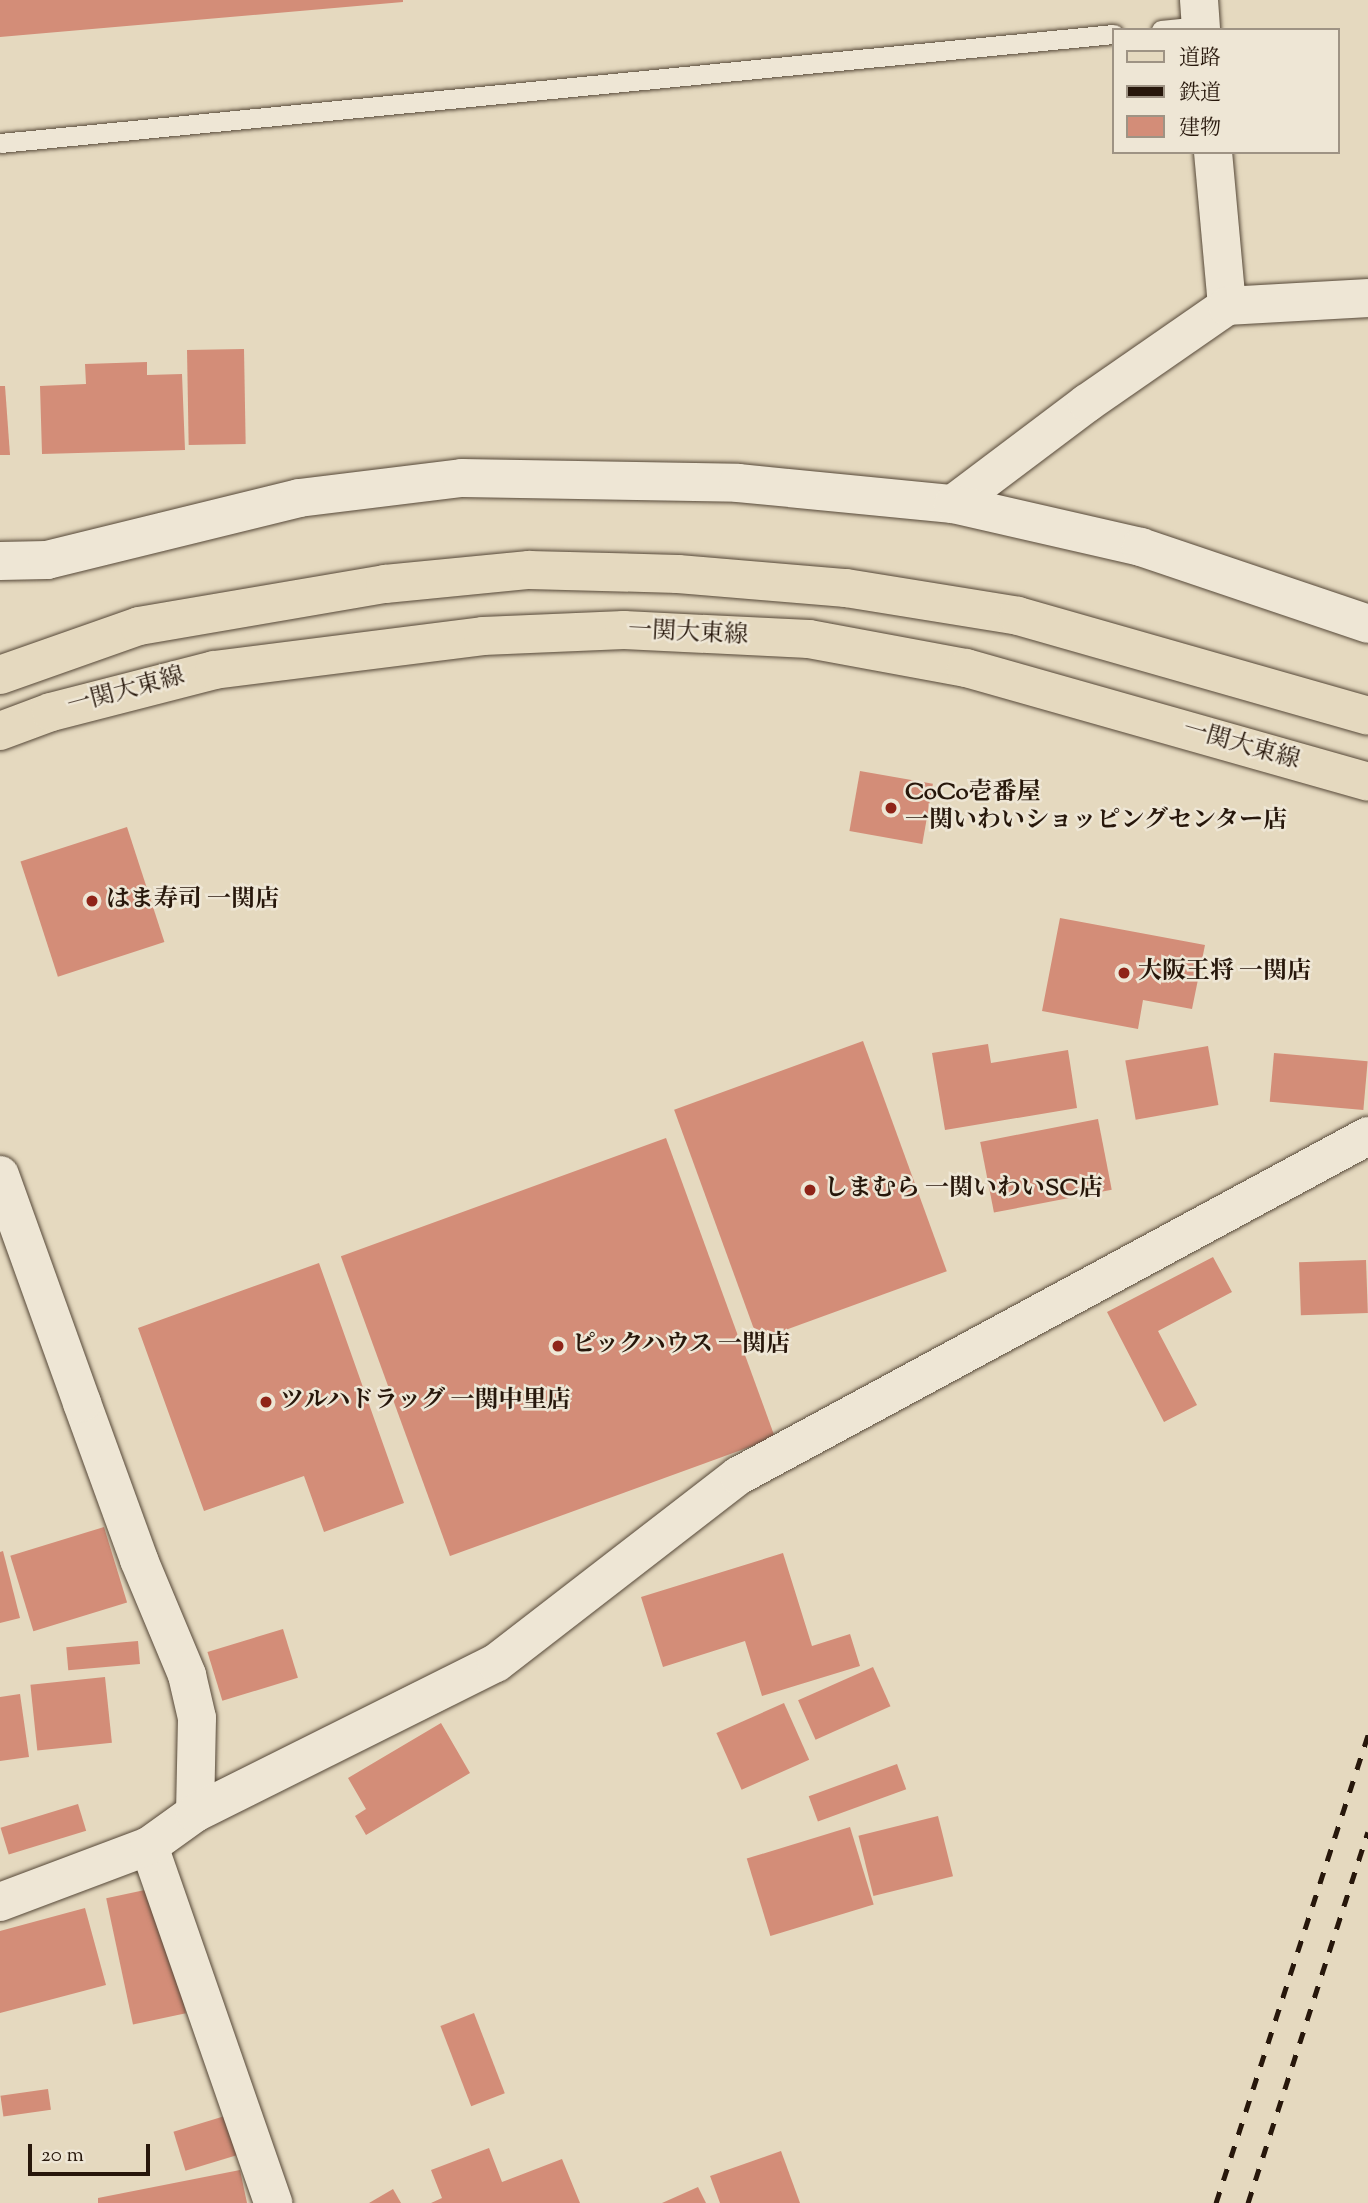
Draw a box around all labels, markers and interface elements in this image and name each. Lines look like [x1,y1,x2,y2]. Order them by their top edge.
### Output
legend [1112,28,1340,154]
text: 道路 [1179,44,1221,74]
text: 鉄道 [1179,79,1221,109]
text: 建物 [1179,114,1221,144]
street label: 一関大東線 [627,616,749,652]
street label: 一関大東線 [64,663,188,721]
street label: 一関大東線 [1179,716,1303,776]
place label: CoCo壱番屋 一関いわいショッピングセンター店 [905,780,1289,836]
marker: CoCo壱番屋 一関いわいショッピングセンター店 [883,800,899,816]
place label: はま寿司 一関店 [106,887,279,915]
marker: はま寿司 一関店 [84,893,100,909]
place label: 大阪王将 一関店 [1138,959,1311,987]
marker: 大阪王将 一関店 [1116,965,1132,981]
place label: しまむら 一関いわいSC店 [824,1176,1103,1204]
marker: しまむら 一関いわいSC店 [802,1182,818,1198]
place label: ピックハウス 一関店 [572,1332,793,1360]
marker: ピックハウス 一関店 [550,1338,566,1354]
place label: ツルハドラッグ 一関中里店 [280,1388,573,1416]
marker: ツルハドラッグ 一関中里店 [258,1394,274,1410]
scale bar [32,2130,154,2174]
text: 20 m [41,2141,84,2171]

